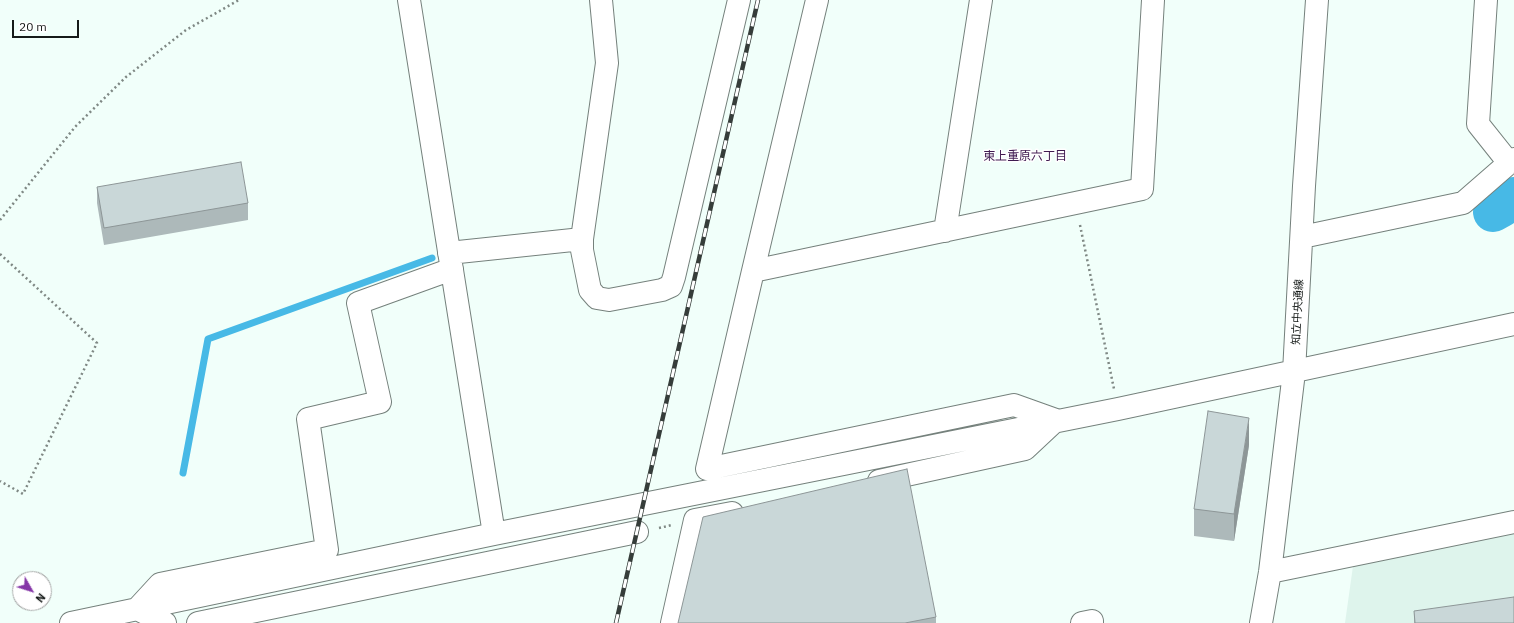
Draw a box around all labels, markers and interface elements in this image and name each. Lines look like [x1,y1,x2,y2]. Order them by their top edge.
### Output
scale bar [14,12,81,38]
text: 20 m [19,19,47,34]
district label: 東上重原六丁目 [983,150,1067,164]
street label: 知立中央通線 [1290,279,1306,345]
north arrow [12,571,52,611]
text: N [33,590,48,605]

